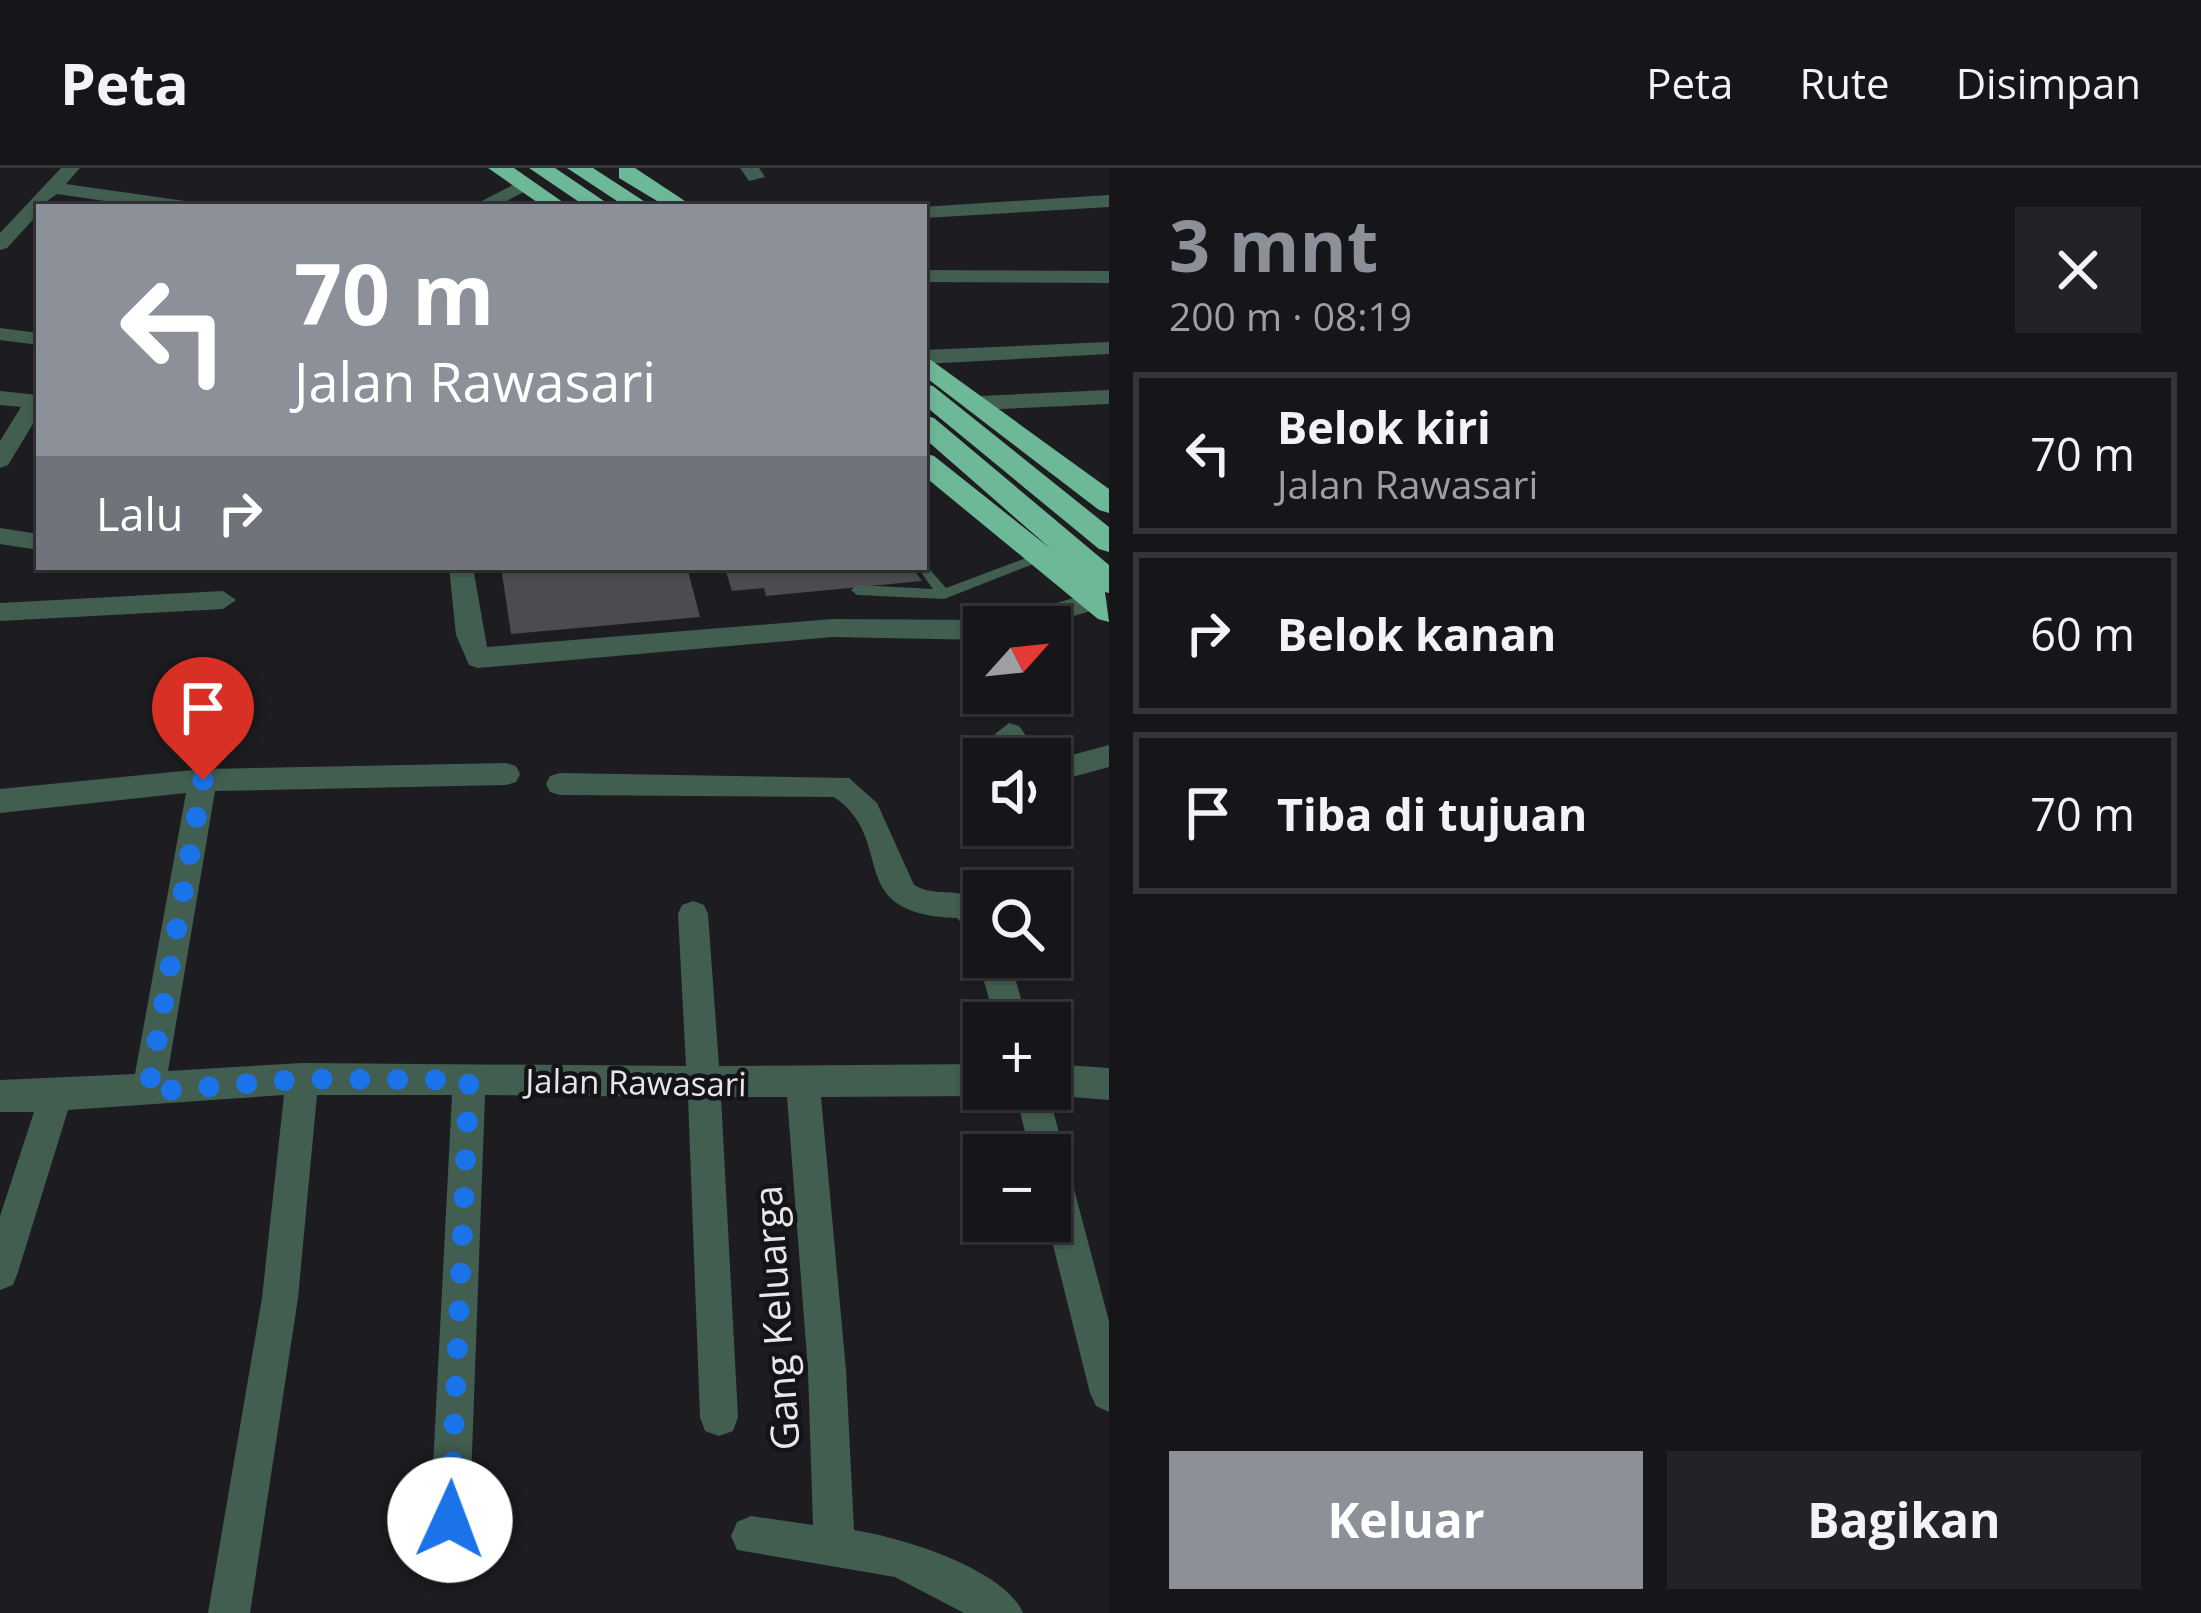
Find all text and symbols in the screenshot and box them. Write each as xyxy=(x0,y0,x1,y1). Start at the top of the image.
text: Peta xyxy=(60,44,189,122)
text: Peta xyxy=(1646,54,1733,111)
text: Rute xyxy=(1799,54,1890,111)
text: Disimpan xyxy=(1956,54,2141,111)
text: 3 mnt xyxy=(1169,195,1378,293)
button: close xyxy=(2015,207,2141,333)
text: 70 m xyxy=(294,235,494,350)
icon: left xyxy=(96,252,252,408)
text: 200 m · 08:19 xyxy=(1169,289,1412,342)
text: Jalan Rawasari xyxy=(294,344,656,418)
text: Belok kiri xyxy=(1277,396,1491,457)
icon: left xyxy=(1175,420,1241,486)
text: 70 m xyxy=(2030,423,2135,484)
text: Jalan Rawasari xyxy=(1277,457,1538,510)
icon: right xyxy=(207,480,273,546)
text: Lalu xyxy=(96,483,183,544)
icon: right xyxy=(1175,600,1241,666)
text: Belok kanan xyxy=(1277,603,1556,664)
text: 60 m xyxy=(2030,603,2135,664)
north arrow xyxy=(963,606,1071,714)
map controls xyxy=(963,606,1071,1242)
pin xyxy=(152,657,254,780)
icon: arrive xyxy=(170,675,236,741)
button: sound xyxy=(963,738,1071,846)
icon: arrive xyxy=(1175,780,1241,846)
text: Tiba di tujuan xyxy=(1277,783,1587,844)
text: 70 m xyxy=(2030,783,2135,844)
button: search xyxy=(963,870,1071,978)
button: + xyxy=(963,1002,1071,1110)
street label: Jalan Rawasari xyxy=(522,1058,747,1106)
button: − xyxy=(963,1134,1071,1242)
street label: Gang Keluarga xyxy=(739,1184,811,1452)
button: Keluar xyxy=(1169,1451,1643,1589)
button: Bagikan xyxy=(1667,1451,2141,1589)
position arrow xyxy=(387,1457,513,1583)

